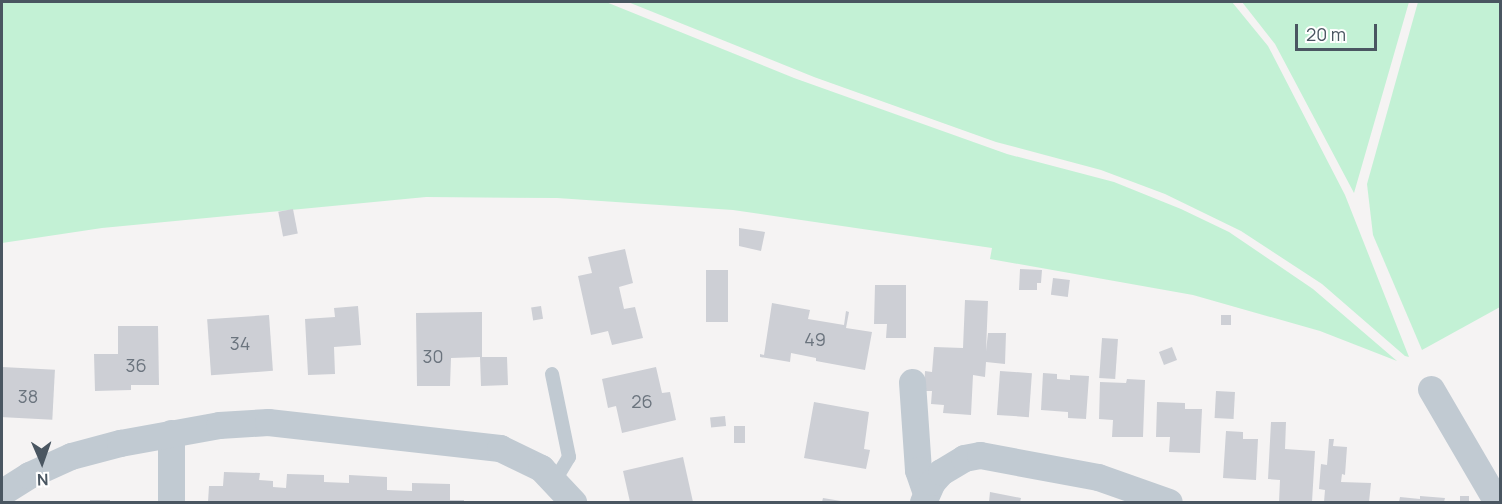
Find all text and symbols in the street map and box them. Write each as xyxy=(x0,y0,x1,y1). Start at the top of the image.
scale bar xyxy=(1298,12,1380,50)
text: 20 m xyxy=(1306,22,1346,46)
house number: 49 xyxy=(804,328,826,350)
house number: 34 xyxy=(230,332,250,354)
house number: 30 xyxy=(423,345,443,367)
house number: 36 xyxy=(125,354,147,376)
house number: 38 xyxy=(18,385,38,407)
house number: 26 xyxy=(631,390,653,412)
north arrow xyxy=(12,432,72,492)
text: N xyxy=(36,469,49,491)

